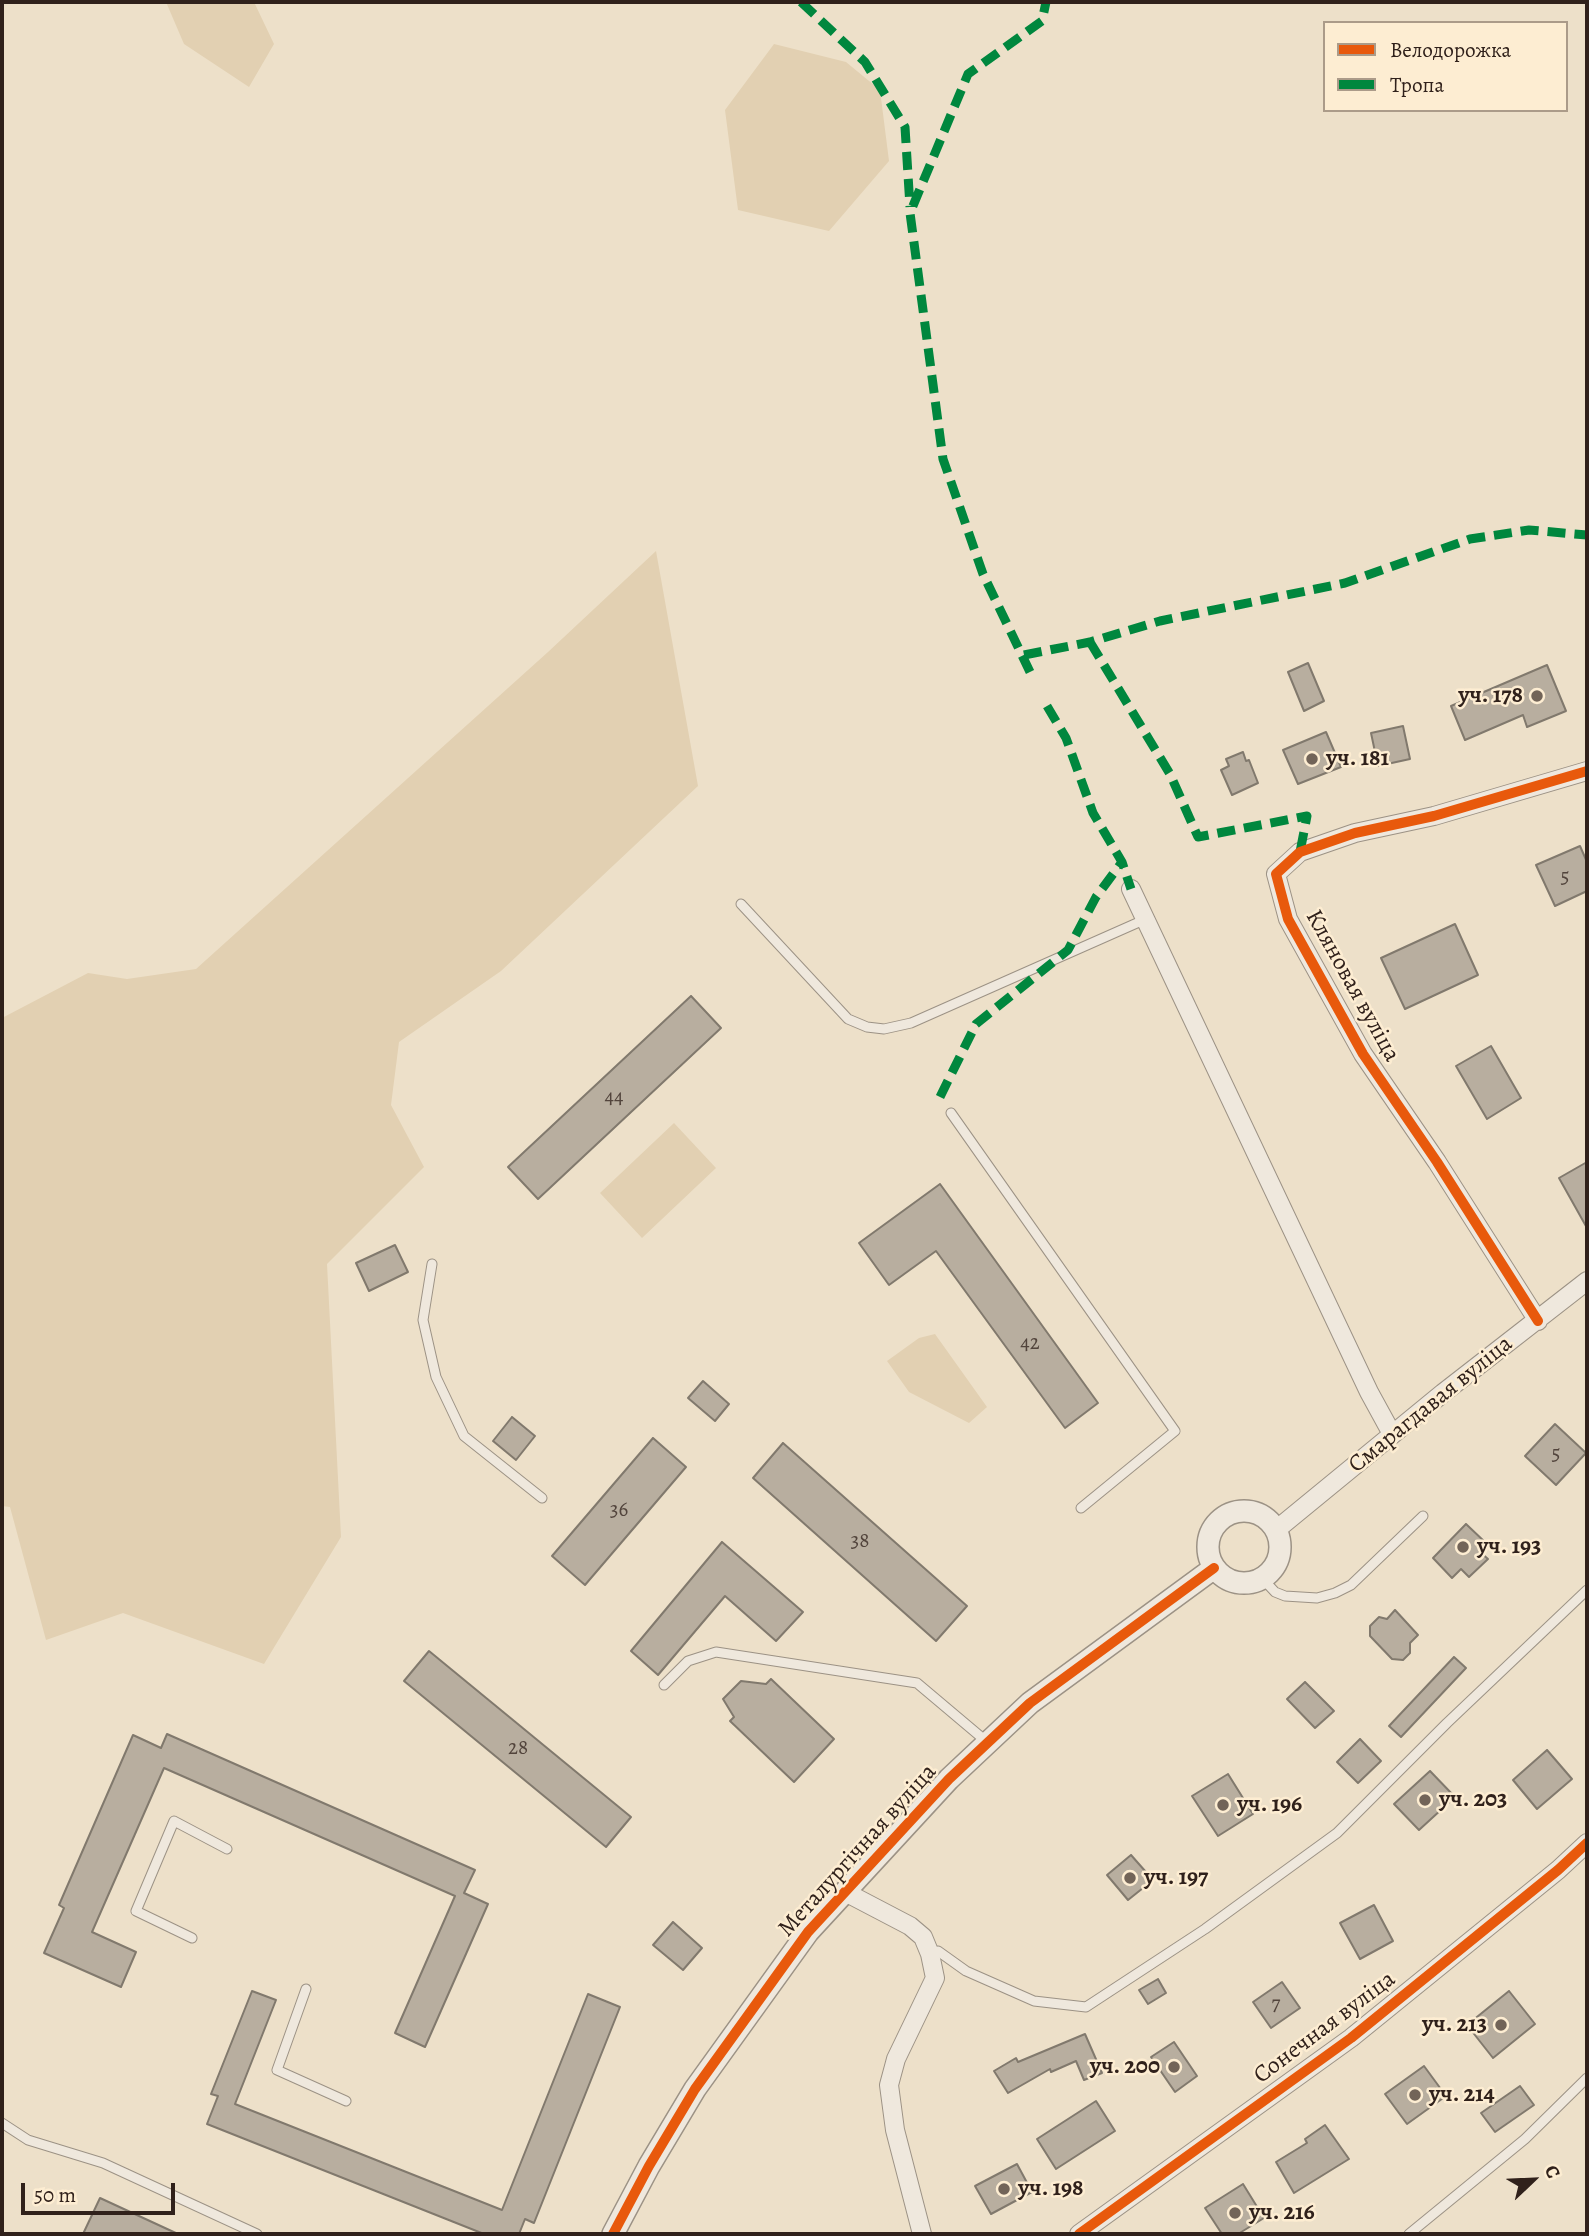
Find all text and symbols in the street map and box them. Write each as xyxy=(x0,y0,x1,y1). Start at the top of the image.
legend xyxy=(1323,21,1568,112)
text: Велодорожка xyxy=(1390,36,1511,64)
text: Тропа xyxy=(1390,71,1444,99)
place label: уч. 178 xyxy=(1458,682,1523,710)
marker: уч. 178 xyxy=(1529,688,1545,704)
place label: уч. 181 xyxy=(1326,745,1389,773)
marker: уч. 181 xyxy=(1304,751,1320,767)
house number: 5 xyxy=(1560,865,1570,891)
street label: Кляновая вуліца xyxy=(1298,905,1406,1067)
house number: 44 xyxy=(604,1085,624,1111)
street label: Смарагдавая вуліца xyxy=(1343,1330,1519,1480)
house number: 42 xyxy=(1020,1331,1040,1357)
house number: 5 xyxy=(1551,1442,1561,1468)
house number: 36 xyxy=(610,1498,628,1524)
house number: 38 xyxy=(851,1529,869,1555)
place label: уч. 193 xyxy=(1477,1533,1541,1561)
marker: уч. 193 xyxy=(1455,1539,1471,1555)
house number: 28 xyxy=(508,1736,528,1762)
street label: Металургічная вуліца xyxy=(773,1759,943,1943)
place label: уч. 203 xyxy=(1439,1786,1507,1814)
place label: уч. 196 xyxy=(1237,1791,1302,1819)
marker: уч. 203 xyxy=(1417,1792,1433,1808)
marker: уч. 196 xyxy=(1215,1797,1231,1813)
place label: уч. 197 xyxy=(1144,1864,1208,1892)
marker: уч. 197 xyxy=(1122,1870,1138,1886)
street label: Сонечная вуліца xyxy=(1249,1965,1401,2091)
house number: 7 xyxy=(1272,1992,1280,2018)
place label: уч. 213 xyxy=(1422,2011,1487,2039)
marker: уч. 213 xyxy=(1493,2017,1509,2033)
place label: уч. 200 xyxy=(1090,2053,1160,2081)
marker: уч. 200 xyxy=(1166,2059,1182,2075)
place label: уч. 214 xyxy=(1429,2081,1495,2109)
marker: уч. 214 xyxy=(1407,2087,1423,2103)
north arrow xyxy=(1498,2145,1568,2215)
text: С xyxy=(1538,2161,1567,2182)
scale bar xyxy=(24,2170,178,2214)
place label: уч. 198 xyxy=(1018,2175,1084,2203)
text: 50 m xyxy=(34,2181,76,2209)
marker: уч. 198 xyxy=(996,2181,1012,2197)
place label: уч. 216 xyxy=(1249,2199,1315,2227)
marker: уч. 216 xyxy=(1227,2205,1243,2221)

